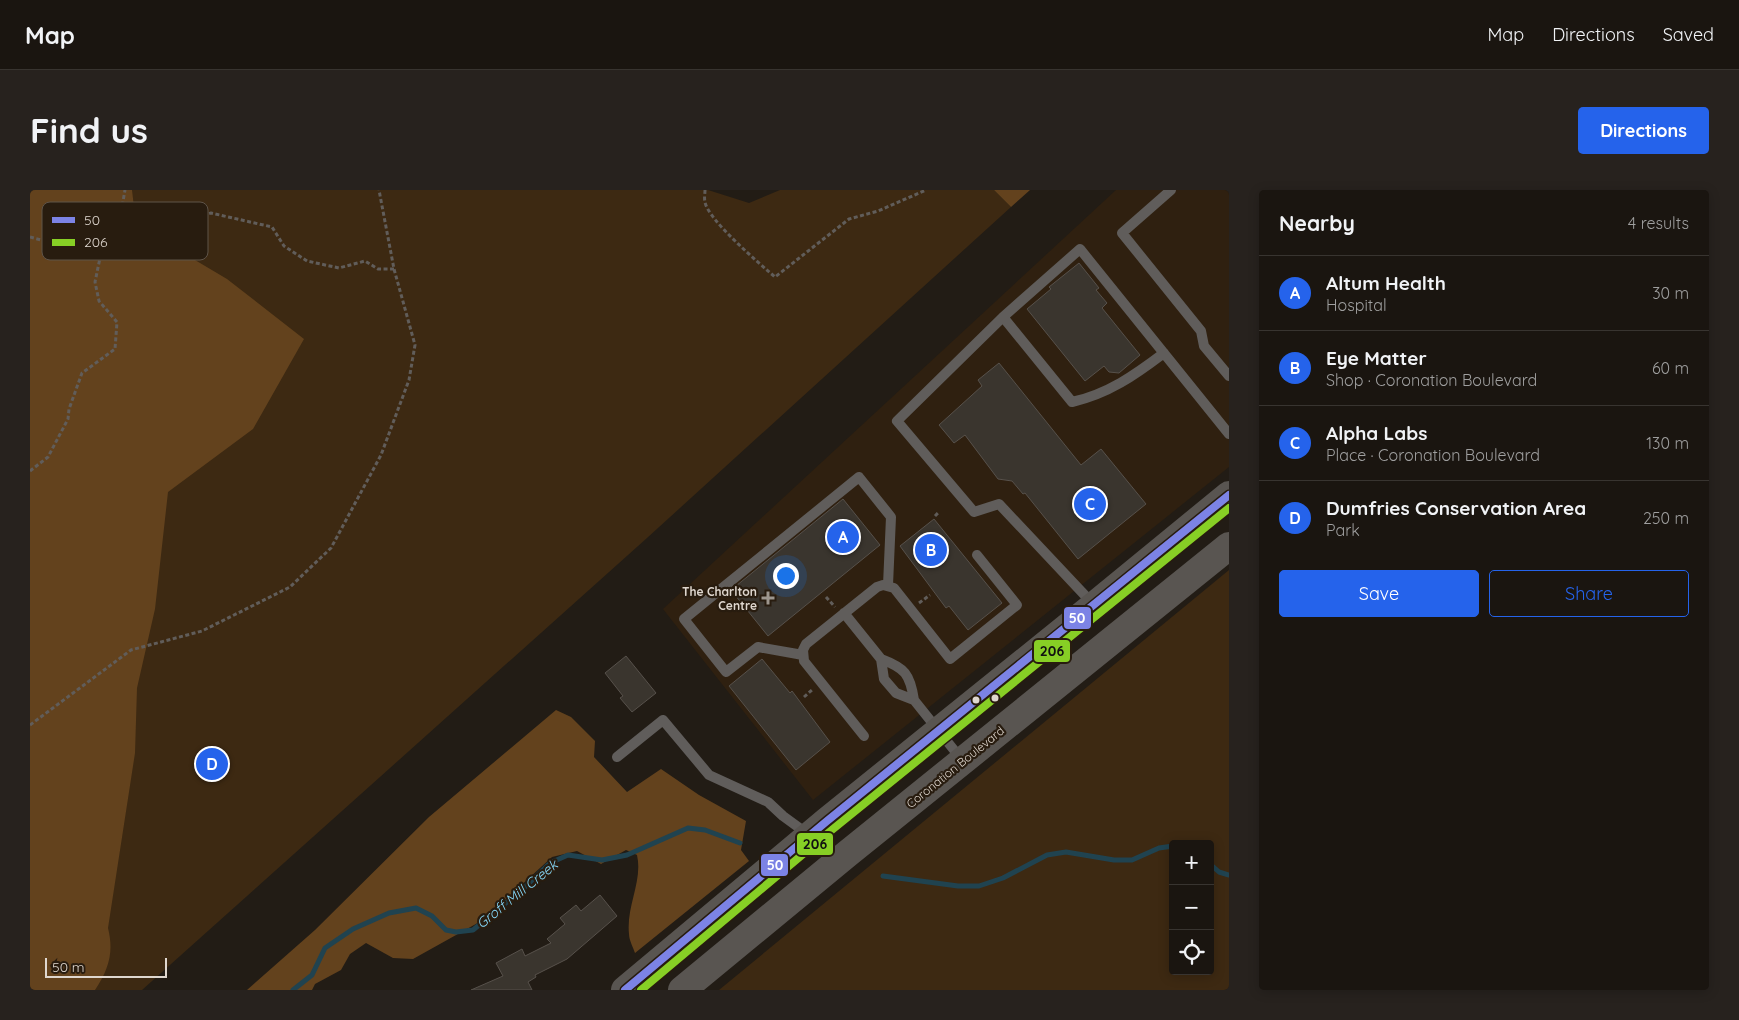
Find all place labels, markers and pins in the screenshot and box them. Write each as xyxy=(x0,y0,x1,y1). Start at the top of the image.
pin: C xyxy=(1074,485,1106,523)
pin: A xyxy=(827,518,859,556)
pin: B xyxy=(915,531,947,569)
place label: The Charlton Centre xyxy=(682,584,757,613)
marker: The Charlton Centre xyxy=(761,591,775,605)
unlabelled marker xyxy=(990,693,1000,703)
unlabelled marker xyxy=(971,695,981,705)
pin: D xyxy=(196,745,228,783)

